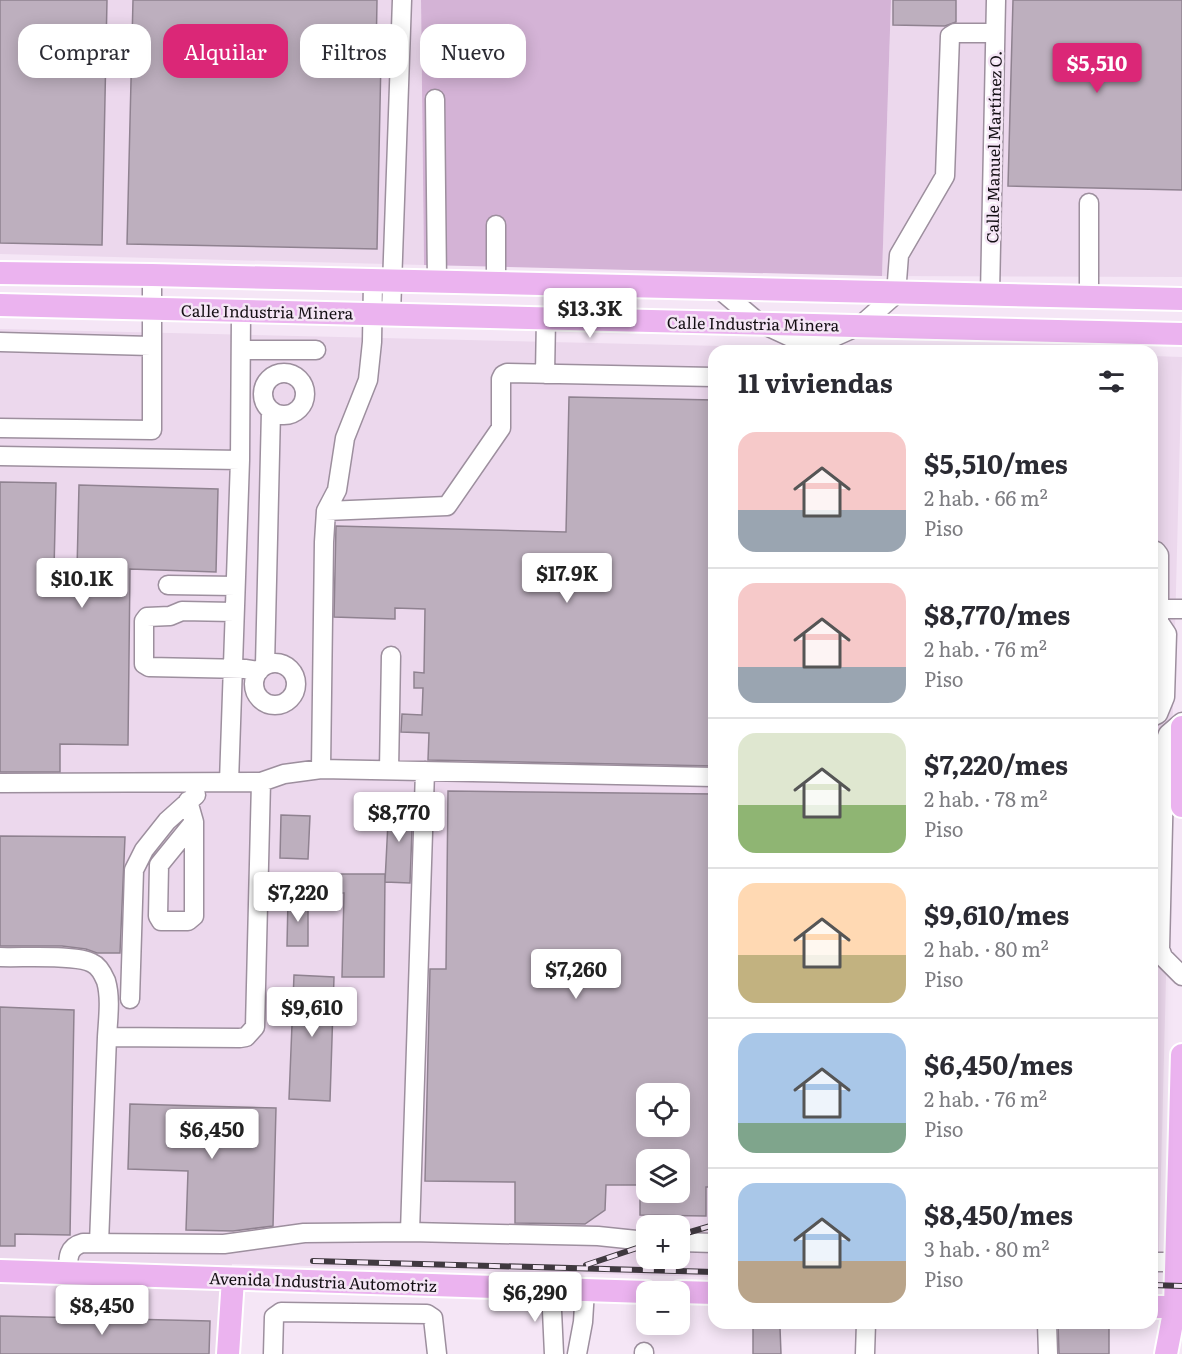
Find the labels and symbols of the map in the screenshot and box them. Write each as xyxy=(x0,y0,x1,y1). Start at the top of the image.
pin: $5,510 xyxy=(1048,43,1146,94)
street label: Calle Manuel Martínez O. xyxy=(979,50,1007,244)
pin: $13.3K xyxy=(541,288,639,339)
street label: Calle Industria Minera xyxy=(181,297,354,325)
street label: Calle Industria Minera xyxy=(667,309,840,337)
pin: $17.9K xyxy=(518,553,616,604)
pin: $10.1K xyxy=(33,558,131,609)
pin: $8,770 xyxy=(350,792,448,843)
pin: $7,220 xyxy=(249,872,347,923)
pin: $7,260 xyxy=(527,949,625,1000)
pin: $9,610 xyxy=(263,987,361,1038)
pin: $6,450 xyxy=(163,1109,261,1160)
street label: Avenida Industria Automotriz xyxy=(209,1265,437,1297)
pin: $6,290 xyxy=(486,1272,584,1323)
pin: $8,450 xyxy=(53,1285,151,1336)

